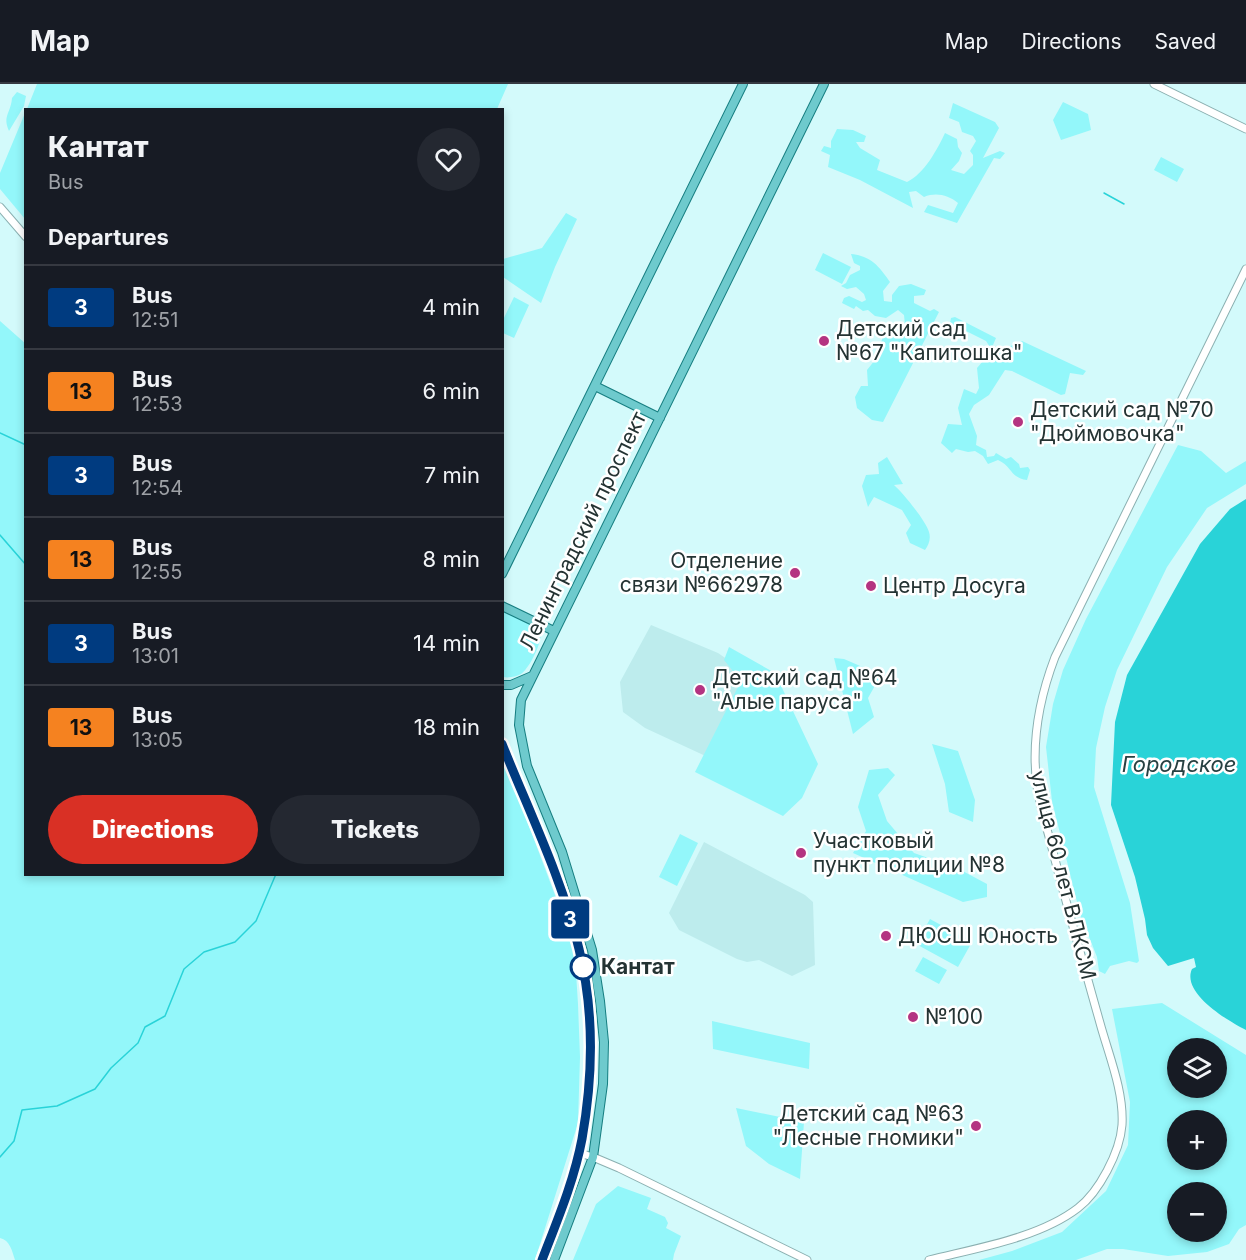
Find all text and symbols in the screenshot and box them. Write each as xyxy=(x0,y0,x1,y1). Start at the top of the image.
text: Map xyxy=(30,24,90,58)
text: Map xyxy=(945,29,988,54)
text: Directions xyxy=(1021,29,1122,54)
text: Saved xyxy=(1155,29,1216,54)
button: heart xyxy=(417,128,480,191)
text: Кантат xyxy=(48,130,148,164)
text: Bus xyxy=(48,170,83,194)
text: Departures xyxy=(48,224,169,250)
text: Bus xyxy=(132,282,173,308)
text: 4 min xyxy=(422,294,480,320)
text: 3 xyxy=(74,295,88,320)
text: 12:51 xyxy=(132,308,178,332)
place label: Детский сад №67 "Капитошка" xyxy=(836,316,1022,365)
marker: Детский сад №67 "Капитошка" xyxy=(817,334,831,348)
text: Bus xyxy=(132,366,173,392)
text: 6 min xyxy=(423,378,480,404)
text: 13 xyxy=(70,379,92,404)
text: 12:53 xyxy=(132,392,183,416)
place label: Детский сад №70 "Дюймовочка" xyxy=(1030,397,1214,446)
street label: Ленинградский проспект xyxy=(514,407,651,654)
marker: Детский сад №70 "Дюймовочка" xyxy=(1011,415,1025,429)
text: Bus xyxy=(132,450,173,476)
text: 7 min xyxy=(424,462,480,488)
text: 3 xyxy=(74,463,88,488)
text: 12:54 xyxy=(132,476,183,500)
text: Bus xyxy=(132,534,173,560)
text: 8 min xyxy=(423,546,480,572)
text: 13 xyxy=(70,547,92,572)
place label: Отделение связи №662978 xyxy=(620,548,783,597)
text: 12:55 xyxy=(132,560,182,584)
marker: Отделение связи №662978 xyxy=(788,566,802,580)
place label: Центр Досуга xyxy=(883,573,1026,598)
marker: Центр Досуга xyxy=(864,579,878,593)
text: Bus xyxy=(132,618,173,644)
text: 14 min xyxy=(413,630,480,656)
text: 3 xyxy=(74,631,88,656)
text: 13:01 xyxy=(132,644,179,668)
place label: Детский сад №64 "Алые паруса" xyxy=(712,665,898,714)
marker: Детский сад №64 "Алые паруса" xyxy=(693,683,707,697)
text: Bus xyxy=(132,702,173,728)
text: 18 min xyxy=(414,714,480,740)
text: 13 xyxy=(70,715,92,740)
text: 13:05 xyxy=(132,728,183,752)
water label: Городское xyxy=(1122,751,1236,777)
street label: улица 60 лет ВЛКСМ xyxy=(1025,768,1102,982)
button: Directions xyxy=(48,795,258,864)
button: Tickets xyxy=(270,795,480,864)
place label: Участковый пункт полиции №8 xyxy=(813,828,1005,877)
marker: Участковый пункт полиции №8 xyxy=(794,846,808,860)
line badge: 3 xyxy=(550,900,590,938)
text: 3 xyxy=(563,907,577,932)
place label: ДЮСШ Юность xyxy=(898,923,1058,948)
marker: ДЮСШ Юность xyxy=(879,929,893,943)
marker: Кантат xyxy=(570,954,596,980)
place label: Кантат xyxy=(601,954,675,979)
place label: №100 xyxy=(925,1004,983,1029)
marker: №100 xyxy=(906,1010,920,1024)
map controls xyxy=(1167,1038,1227,1242)
button: layers xyxy=(1167,1038,1227,1098)
place label: Детский сад №63 "Лесные гномики" xyxy=(773,1101,964,1150)
button: + xyxy=(1167,1110,1227,1170)
marker: Детский сад №63 "Лесные гномики" xyxy=(969,1119,983,1133)
button: − xyxy=(1167,1182,1227,1242)

